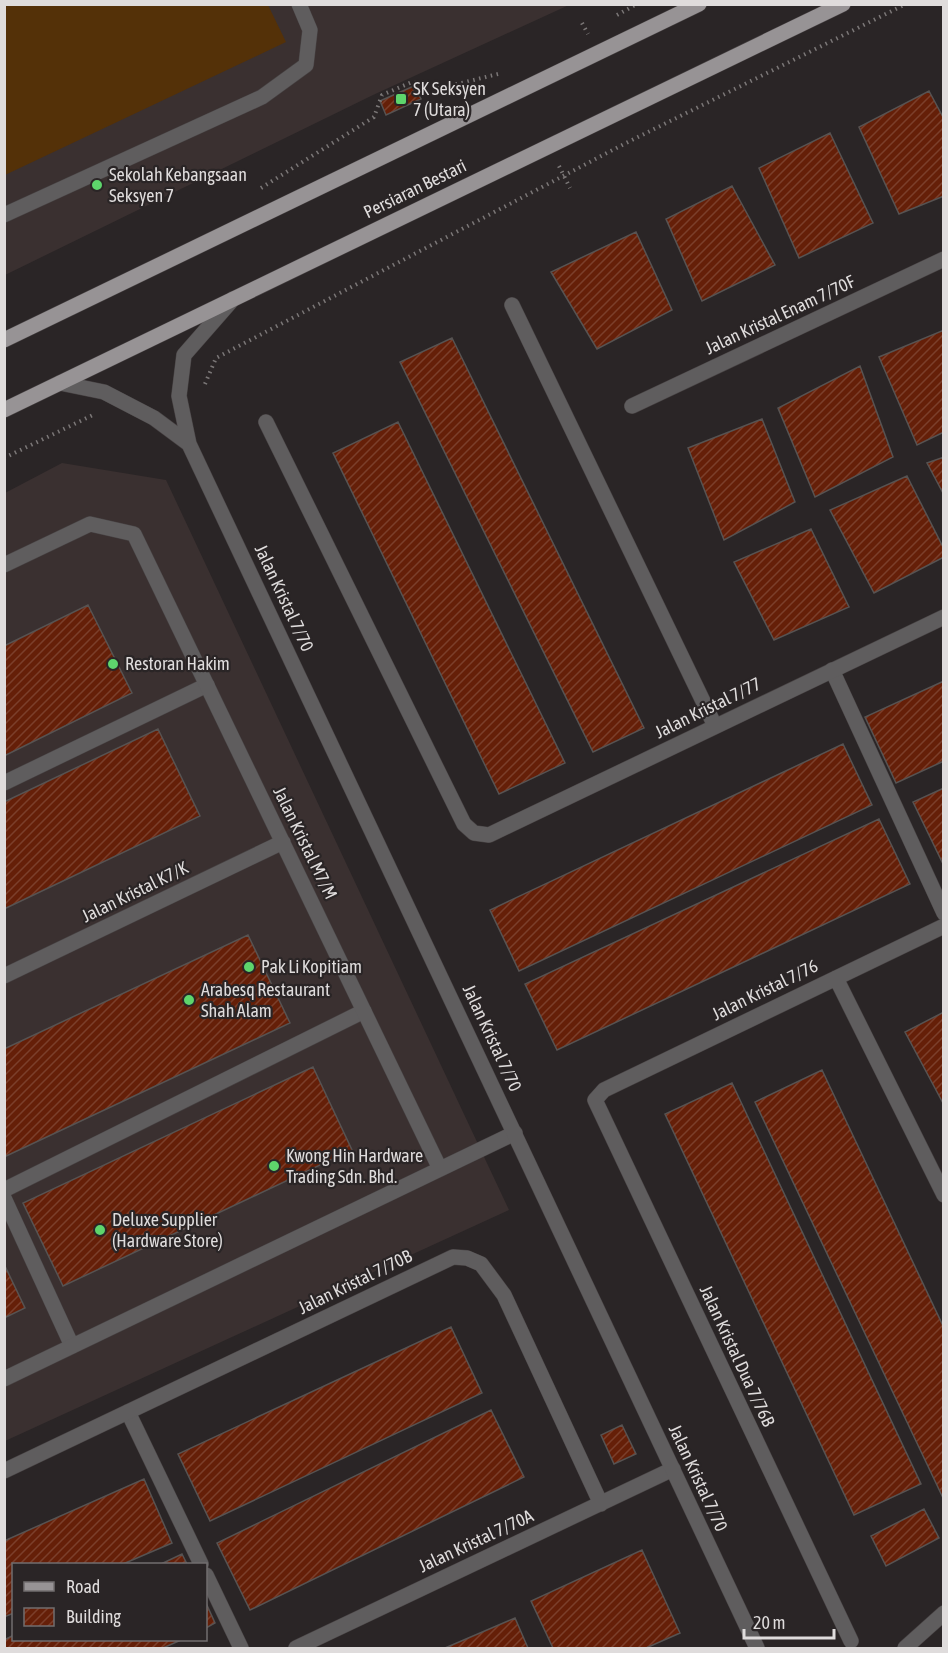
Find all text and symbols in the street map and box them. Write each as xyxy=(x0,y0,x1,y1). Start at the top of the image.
place label: SK Seksyen 7 (Utara) xyxy=(413,78,486,120)
marker: SK Seksyen 7 (Utara) xyxy=(394,92,408,106)
street label: Persiaran Bestari xyxy=(360,155,470,222)
place label: Sekolah Kebangsaan Seksyen 7 xyxy=(109,164,247,206)
marker: Sekolah Kebangsaan Seksyen 7 xyxy=(90,178,104,192)
street label: Jalan Kristal Enam 7/70F xyxy=(702,270,859,358)
street label: Jalan Kristal 7/70 xyxy=(251,541,318,654)
place label: Restoran Hakim xyxy=(125,653,230,674)
marker: Restoran Hakim xyxy=(106,657,120,671)
street label: Jalan Kristal 7/77 xyxy=(651,673,764,742)
street label: Jalan Kristal M7/M xyxy=(269,783,342,902)
street label: Jalan Kristal K7/K xyxy=(78,857,192,926)
street label: Jalan Kristal 7/76 xyxy=(708,955,821,1024)
place label: Pak Li Kopitiam xyxy=(261,956,362,977)
marker: Pak Li Kopitiam xyxy=(242,960,256,974)
place label: Arabesq Restaurant Shah Alam xyxy=(201,979,330,1021)
street label: Jalan Kristal 7/70 xyxy=(459,981,526,1094)
marker: Arabesq Restaurant Shah Alam xyxy=(182,993,196,1007)
place label: Kwong Hin Hardware Trading Sdn. Bhd. xyxy=(286,1145,423,1187)
marker: Kwong Hin Hardware Trading Sdn. Bhd. xyxy=(267,1159,281,1173)
place label: Deluxe Supplier (Hardware Store) xyxy=(112,1209,223,1251)
marker: Deluxe Supplier (Hardware Store) xyxy=(93,1223,107,1237)
street label: Jalan Kristal 7/70B xyxy=(295,1245,415,1318)
street label: Jalan Kristal Dua 7/76B xyxy=(696,1282,780,1430)
street label: Jalan Kristal 7/70 xyxy=(665,1421,732,1534)
street label: Jalan Kristal 7/70A xyxy=(415,1505,537,1576)
legend xyxy=(12,1563,207,1641)
text: Road xyxy=(66,1576,100,1597)
scale bar xyxy=(744,1602,834,1640)
text: Building xyxy=(66,1606,121,1627)
text: 20 m xyxy=(753,1612,785,1633)

